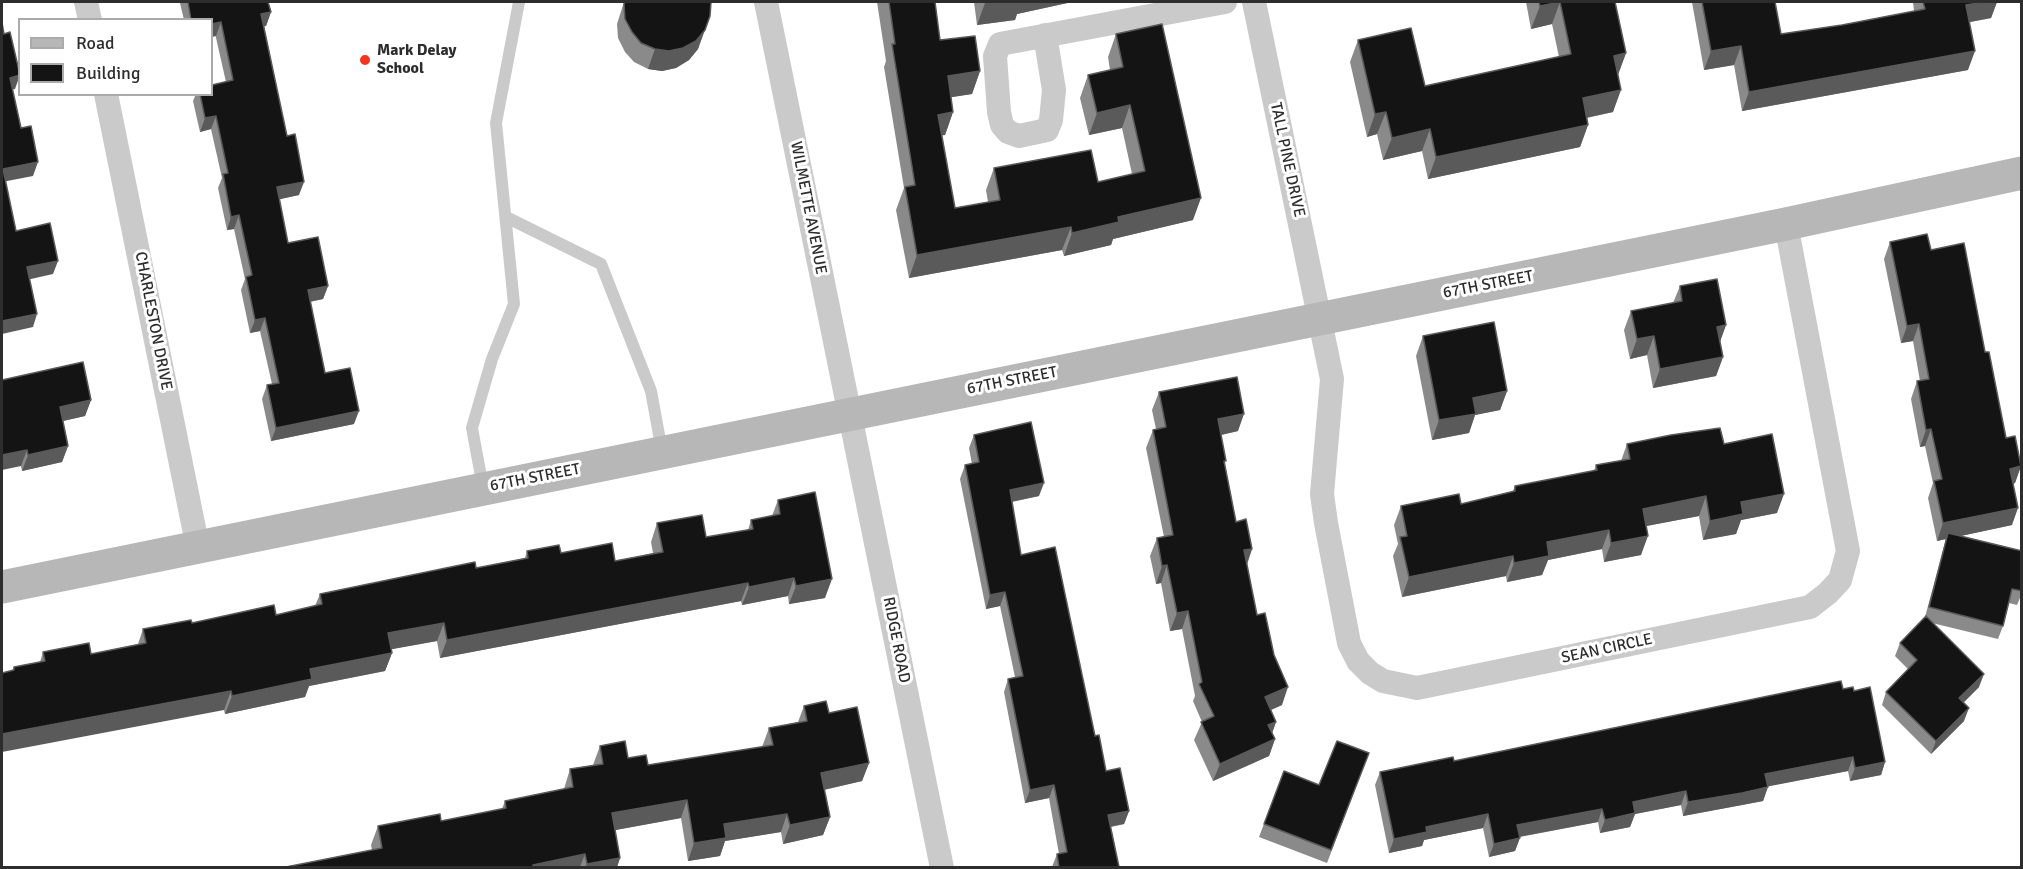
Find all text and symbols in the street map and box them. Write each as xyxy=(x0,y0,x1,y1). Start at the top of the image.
legend xyxy=(18,18,213,96)
text: Road xyxy=(76,32,115,54)
place label: Mark Delay School xyxy=(377,41,456,79)
marker: Mark Delay School xyxy=(358,53,372,67)
text: Building xyxy=(76,62,140,84)
street label: TALL PINE DRIVE xyxy=(1265,101,1309,219)
street label: WILMETTE AVENUE xyxy=(786,140,830,276)
street label: CHARLESTON DRIVE xyxy=(130,250,176,392)
street label: 67TH STREET xyxy=(1441,267,1535,303)
street label: 67TH STREET xyxy=(965,363,1059,399)
street label: 67TH STREET xyxy=(488,460,582,496)
street label: RIDGE ROAD xyxy=(878,595,914,685)
street label: SEAN CIRCLE xyxy=(1560,630,1654,668)

